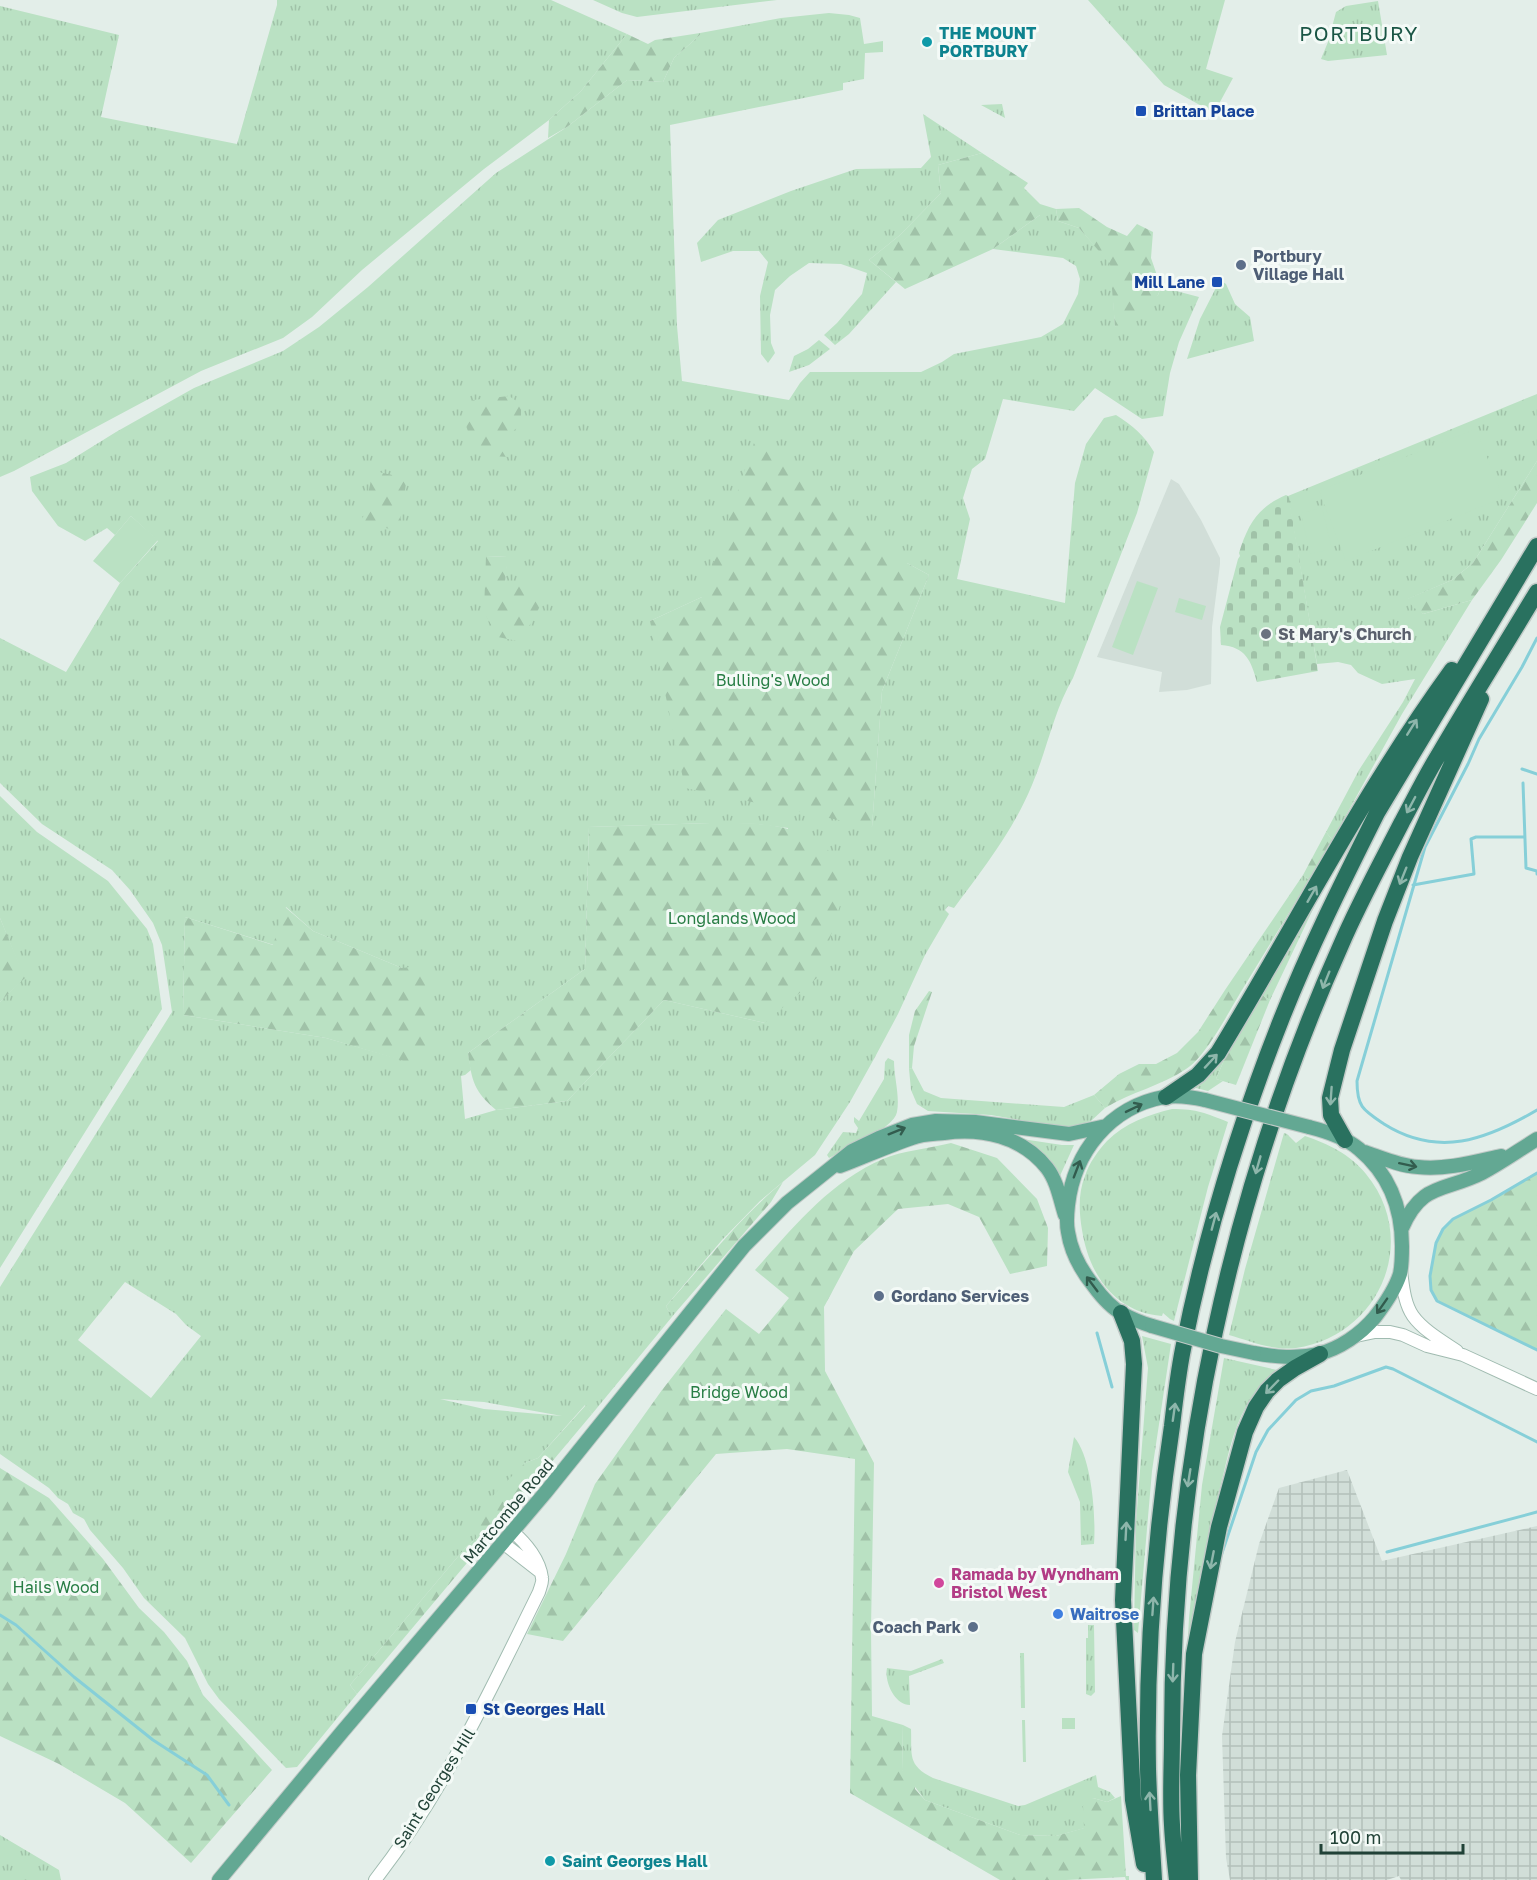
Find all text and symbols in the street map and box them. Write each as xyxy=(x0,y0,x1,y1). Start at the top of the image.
district label: PORTBURY xyxy=(1299,21,1419,45)
place label: THE MOUNT PORTBURY xyxy=(939,23,1037,61)
marker: THE MOUNT PORTBURY xyxy=(920,35,934,49)
place label: Brittan Place xyxy=(1153,101,1255,121)
marker: Brittan Place xyxy=(1134,104,1148,118)
place label: Portbury Village Hall xyxy=(1253,246,1345,284)
marker: Portbury Village Hall xyxy=(1234,258,1248,272)
place label: Mill Lane xyxy=(1134,272,1205,292)
marker: Mill Lane xyxy=(1210,275,1224,289)
place label: St Mary's Church xyxy=(1278,624,1412,644)
marker: St Mary's Church xyxy=(1259,627,1273,641)
park label: Bulling's Wood xyxy=(716,670,830,690)
one-way arrow xyxy=(1406,719,1418,736)
one-way arrow xyxy=(1405,796,1417,814)
one-way arrow xyxy=(1397,866,1408,884)
one-way arrow xyxy=(1306,886,1318,903)
park label: Longlands Wood xyxy=(668,908,796,928)
one-way arrow xyxy=(1320,971,1331,989)
one-way arrow xyxy=(1204,1053,1218,1068)
one-way arrow xyxy=(1325,1086,1336,1106)
one-way arrow xyxy=(1125,1101,1143,1113)
one-way arrow xyxy=(887,1125,906,1136)
one-way arrow xyxy=(1252,1155,1263,1174)
one-way arrow xyxy=(1072,1160,1083,1179)
one-way arrow xyxy=(1397,1160,1417,1171)
one-way arrow xyxy=(1209,1212,1220,1231)
one-way arrow xyxy=(1086,1276,1099,1292)
place label: Gordano Services xyxy=(891,1286,1029,1306)
marker: Gordano Services xyxy=(872,1289,886,1303)
one-way arrow xyxy=(1376,1298,1388,1314)
one-way arrow xyxy=(1265,1379,1280,1394)
park label: Bridge Wood xyxy=(690,1382,788,1402)
one-way arrow xyxy=(1168,1403,1179,1422)
street label: Martcombe Road xyxy=(458,1455,558,1567)
one-way arrow xyxy=(1183,1468,1194,1488)
one-way arrow xyxy=(1121,1522,1132,1542)
one-way arrow xyxy=(1206,1549,1217,1569)
place label: Ramada by Wyndham Bristol West xyxy=(951,1564,1119,1602)
marker: Ramada by Wyndham Bristol West xyxy=(932,1576,946,1590)
park label: Hails Wood xyxy=(13,1577,99,1597)
one-way arrow xyxy=(1148,1596,1159,1616)
place label: Waitrose xyxy=(1070,1604,1139,1624)
marker: Waitrose xyxy=(1051,1607,1065,1621)
place label: Coach Park xyxy=(873,1617,962,1637)
marker: Coach Park xyxy=(966,1620,980,1634)
one-way arrow xyxy=(1167,1662,1178,1682)
place label: St Georges Hall xyxy=(483,1699,606,1719)
marker: St Georges Hall xyxy=(464,1702,478,1716)
street label: Saint Georges Hill xyxy=(389,1724,479,1852)
one-way arrow xyxy=(1144,1791,1155,1811)
scale bar xyxy=(1321,1817,1464,1855)
text: 100 m xyxy=(1330,1826,1381,1848)
place label: Saint Georges Hall xyxy=(562,1851,708,1871)
marker: Saint Georges Hall xyxy=(543,1854,557,1868)

